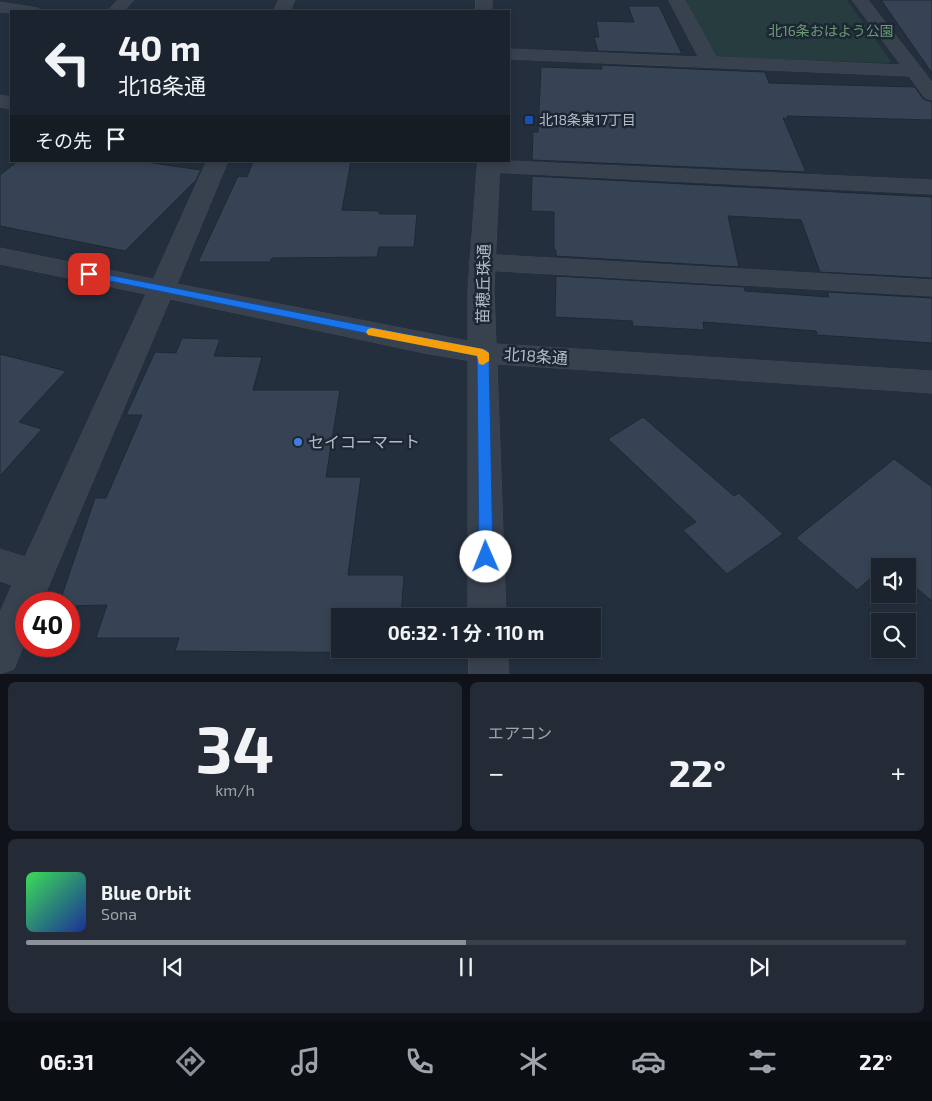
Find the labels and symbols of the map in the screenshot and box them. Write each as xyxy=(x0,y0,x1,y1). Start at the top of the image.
park label: 北16条おはよう公園 xyxy=(768,22,894,39)
place label: 北18条東17丁目 xyxy=(539,111,636,128)
marker: 北18条東17丁目 xyxy=(523,114,535,126)
street label: 苗穂丘珠通 xyxy=(472,244,493,324)
pin xyxy=(68,253,110,295)
street label: 北18条通 xyxy=(503,344,569,367)
place label: セイコーマート xyxy=(308,432,420,451)
marker: セイコーマート xyxy=(292,436,304,448)
position arrow xyxy=(459,530,511,582)
speed limit sign: 40 xyxy=(15,592,80,657)

